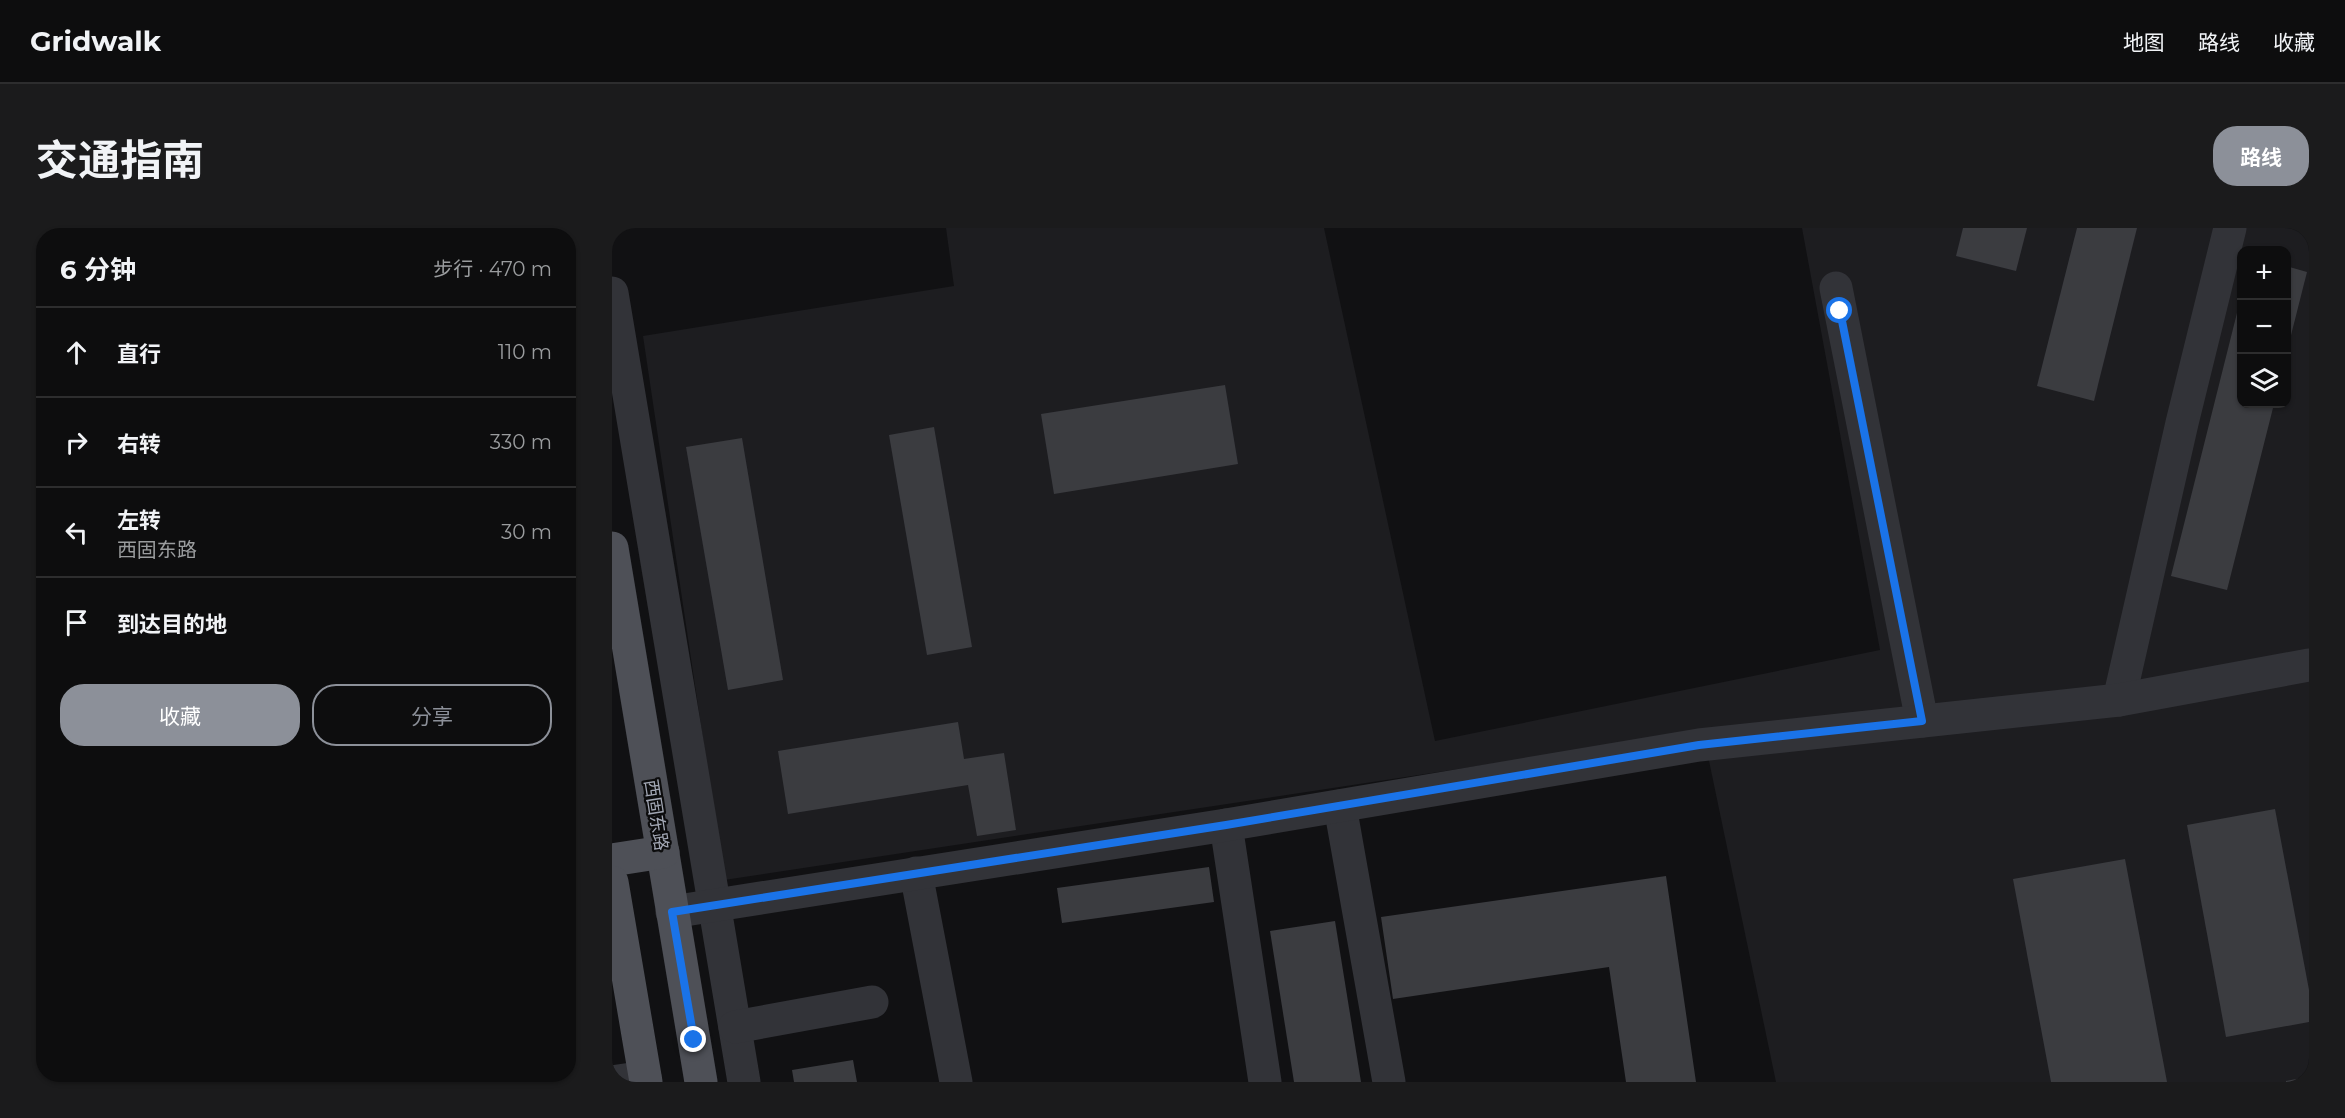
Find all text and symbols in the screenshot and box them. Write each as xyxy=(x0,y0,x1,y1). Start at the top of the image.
text: Gridwalk xyxy=(30,24,161,58)
text: 地图 xyxy=(2123,30,2165,55)
text: 路线 xyxy=(2198,30,2240,55)
text: 收藏 xyxy=(2273,30,2315,55)
button: 路线 xyxy=(2213,126,2309,186)
text: 交通指南 xyxy=(36,134,204,186)
map controls xyxy=(2237,246,2291,408)
button: + xyxy=(2237,246,2291,300)
text: 6 分钟 xyxy=(60,254,136,286)
text: 步行 · 470 m xyxy=(433,257,552,281)
route start xyxy=(1826,297,1852,323)
button: − xyxy=(2237,300,2291,354)
icon: ahead xyxy=(60,336,93,369)
text: 110 m xyxy=(498,340,552,364)
text: 直行 xyxy=(117,341,161,368)
button: layers xyxy=(2237,354,2291,408)
icon: right xyxy=(60,426,93,459)
text: 330 m xyxy=(490,430,552,454)
text: 右转 xyxy=(117,431,161,458)
text: 左转 xyxy=(117,507,161,534)
icon: left xyxy=(60,516,93,549)
text: 30 m xyxy=(501,520,552,544)
text: 西固东路 xyxy=(117,538,197,562)
icon: arrive xyxy=(60,606,93,639)
text: 到达目的地 xyxy=(117,611,227,638)
button: 收藏 xyxy=(60,684,300,746)
button: 分享 xyxy=(312,684,552,746)
street label: 西固东路 xyxy=(640,778,672,852)
route end xyxy=(680,1026,706,1052)

